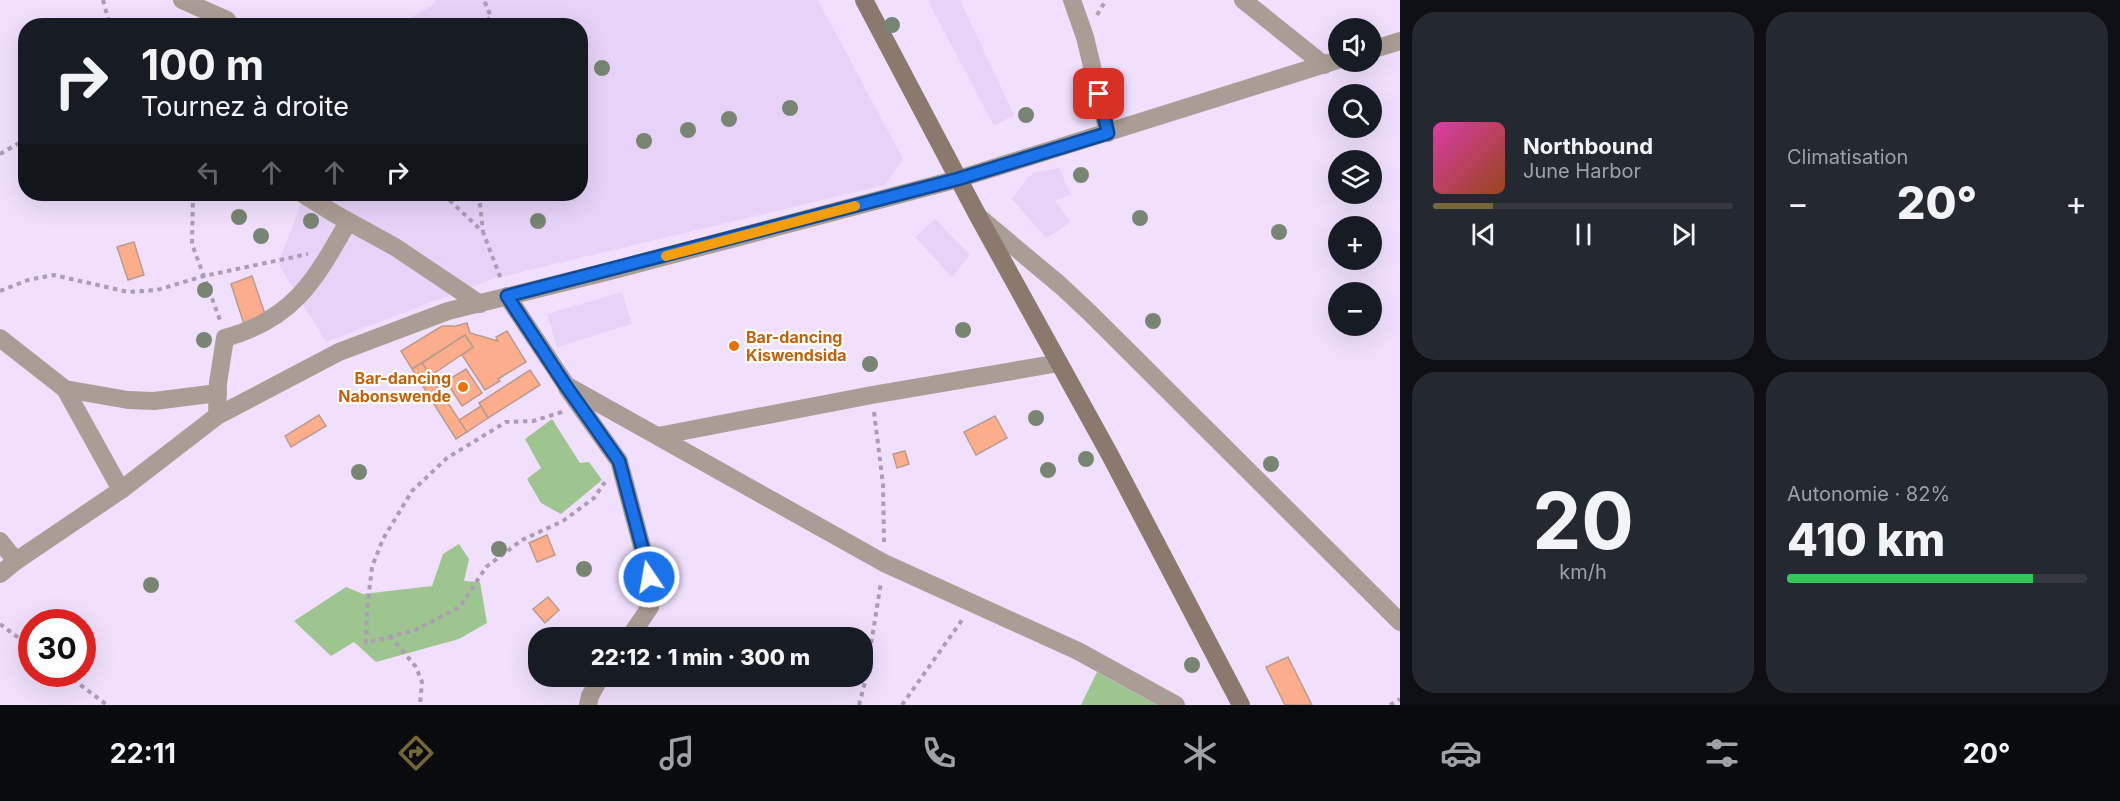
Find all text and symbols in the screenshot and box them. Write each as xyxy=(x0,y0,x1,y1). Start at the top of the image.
map controls xyxy=(1328,18,1382,336)
button: sound xyxy=(1328,18,1382,72)
text: 100 m xyxy=(141,39,264,90)
icon: right xyxy=(42,42,120,120)
pin xyxy=(1073,68,1124,119)
icon: arrive xyxy=(1082,77,1115,110)
button: search xyxy=(1328,84,1382,138)
text: Tournez à droite xyxy=(141,90,349,123)
text: Northbound xyxy=(1523,133,1653,159)
text: Climatisation xyxy=(1787,145,1908,169)
button: layers xyxy=(1328,150,1382,204)
icon: left xyxy=(192,156,225,189)
icon: ahead xyxy=(255,156,288,189)
icon: ahead xyxy=(318,156,351,189)
icon: right xyxy=(381,156,414,189)
text: June Harbor xyxy=(1523,159,1641,183)
text: 20° xyxy=(1897,175,1977,230)
text: − xyxy=(1787,183,1809,223)
text: + xyxy=(2065,183,2087,223)
button: + xyxy=(1328,216,1382,270)
icon: previous xyxy=(1467,218,1500,251)
icon: pause xyxy=(1567,218,1600,251)
icon: next xyxy=(1667,218,1700,251)
button: − xyxy=(1328,282,1382,336)
place label: Bar-dancing Kiswendsida xyxy=(746,327,847,365)
marker: Bar-dancing Kiswendsida xyxy=(727,339,741,353)
place label: Bar-dancing Nabonswende xyxy=(338,368,451,406)
marker: Bar-dancing Nabonswende xyxy=(456,380,470,394)
text: 20 xyxy=(1532,473,1634,568)
text: Autonomie · 82% xyxy=(1787,482,1950,506)
text: 410 km xyxy=(1787,512,1945,567)
position arrow xyxy=(617,545,681,609)
text: km/h xyxy=(1559,560,1607,584)
speed limit sign: 30 xyxy=(18,609,96,687)
text: 22:12 · 1 min · 300 m xyxy=(591,644,810,670)
icon: directions xyxy=(395,732,437,774)
icon: music xyxy=(656,732,698,774)
icon: phone xyxy=(918,732,960,774)
icon: climate xyxy=(1179,732,1221,774)
icon: car xyxy=(1440,732,1482,774)
icon: filters xyxy=(1701,732,1743,774)
text: 22:11 xyxy=(110,737,176,770)
text: 20° xyxy=(1963,737,2010,770)

